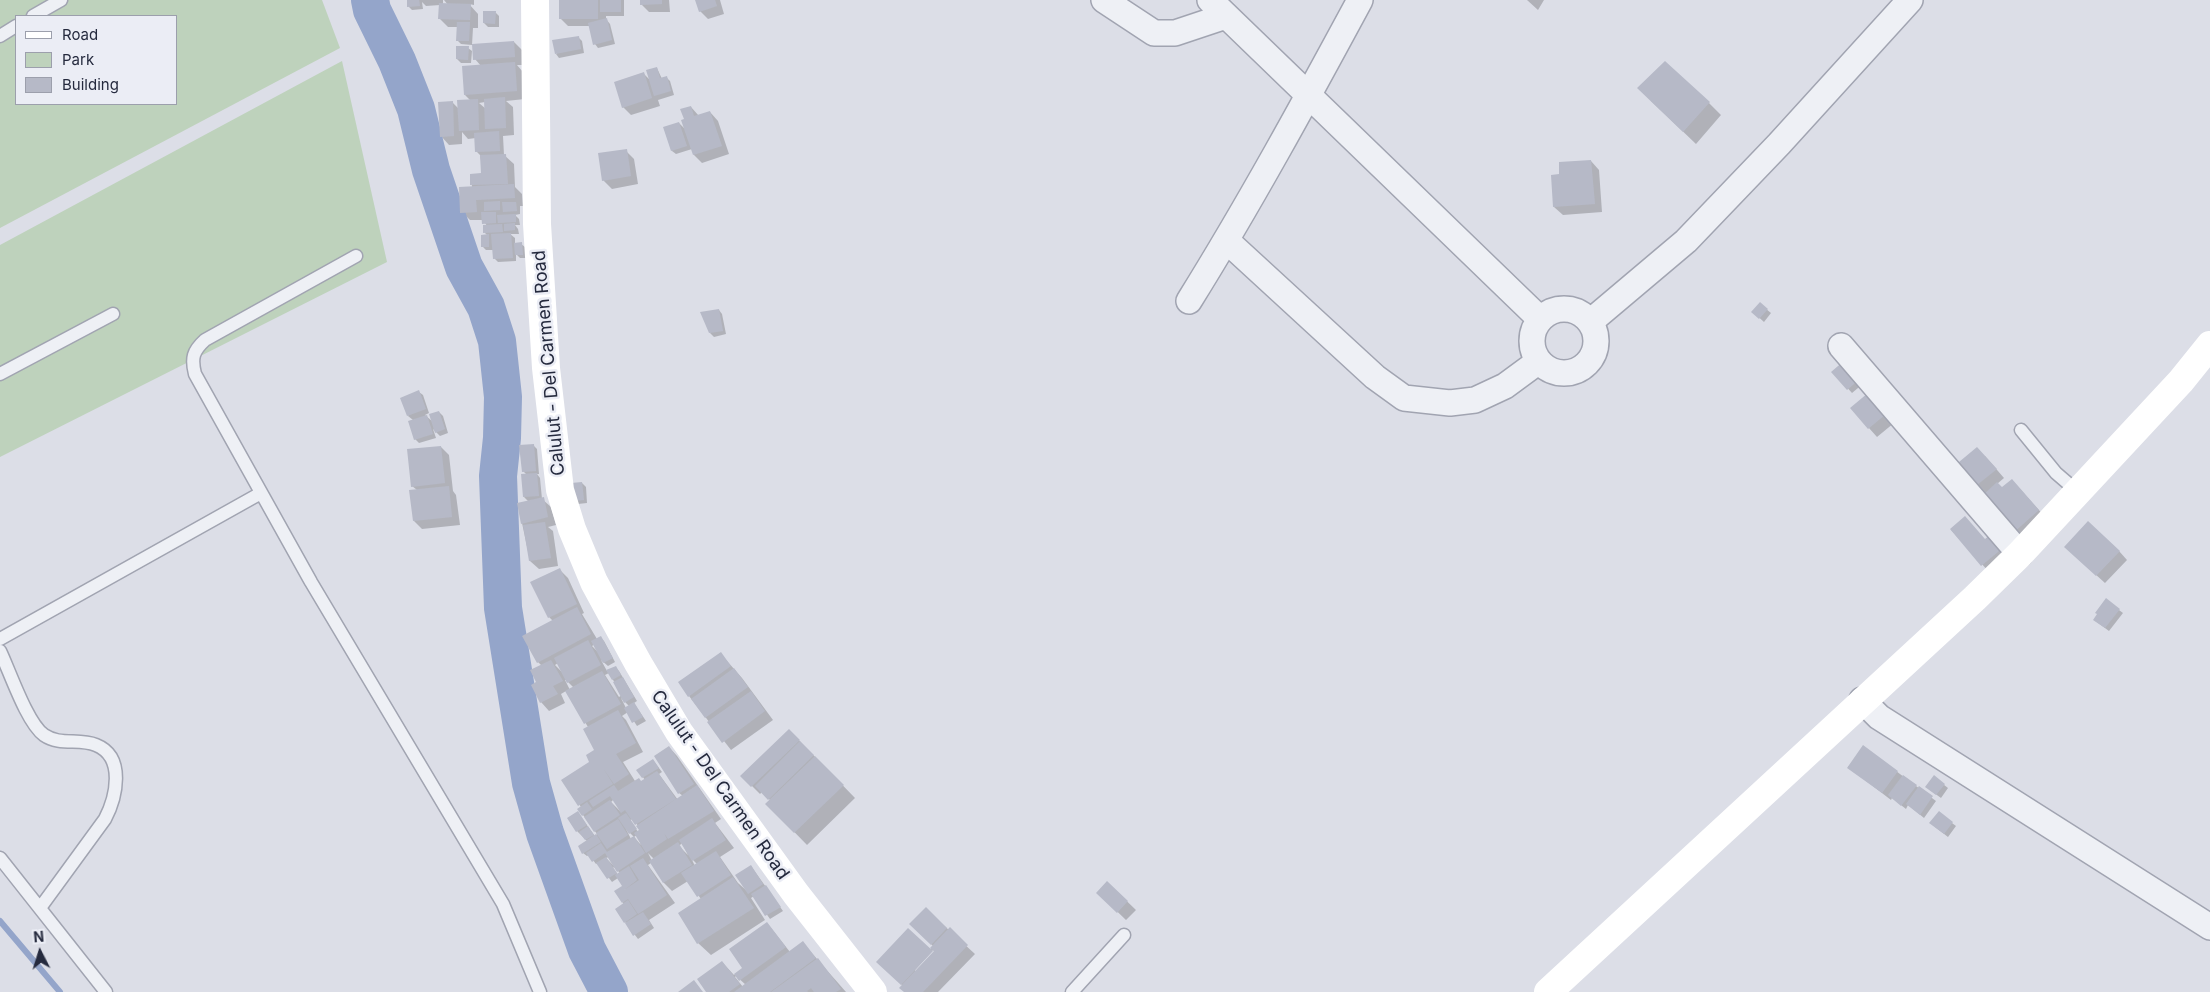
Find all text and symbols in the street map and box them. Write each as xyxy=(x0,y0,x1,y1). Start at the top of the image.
legend xyxy=(15,15,178,105)
text: Road xyxy=(62,25,98,44)
text: Park xyxy=(62,50,94,69)
text: Building xyxy=(62,75,119,94)
street label: Calulut - Del Carmen Road xyxy=(528,249,570,477)
street label: Calulut - Del Carmen Road xyxy=(646,686,794,884)
north arrow xyxy=(15,927,65,977)
text: N xyxy=(33,928,45,945)

